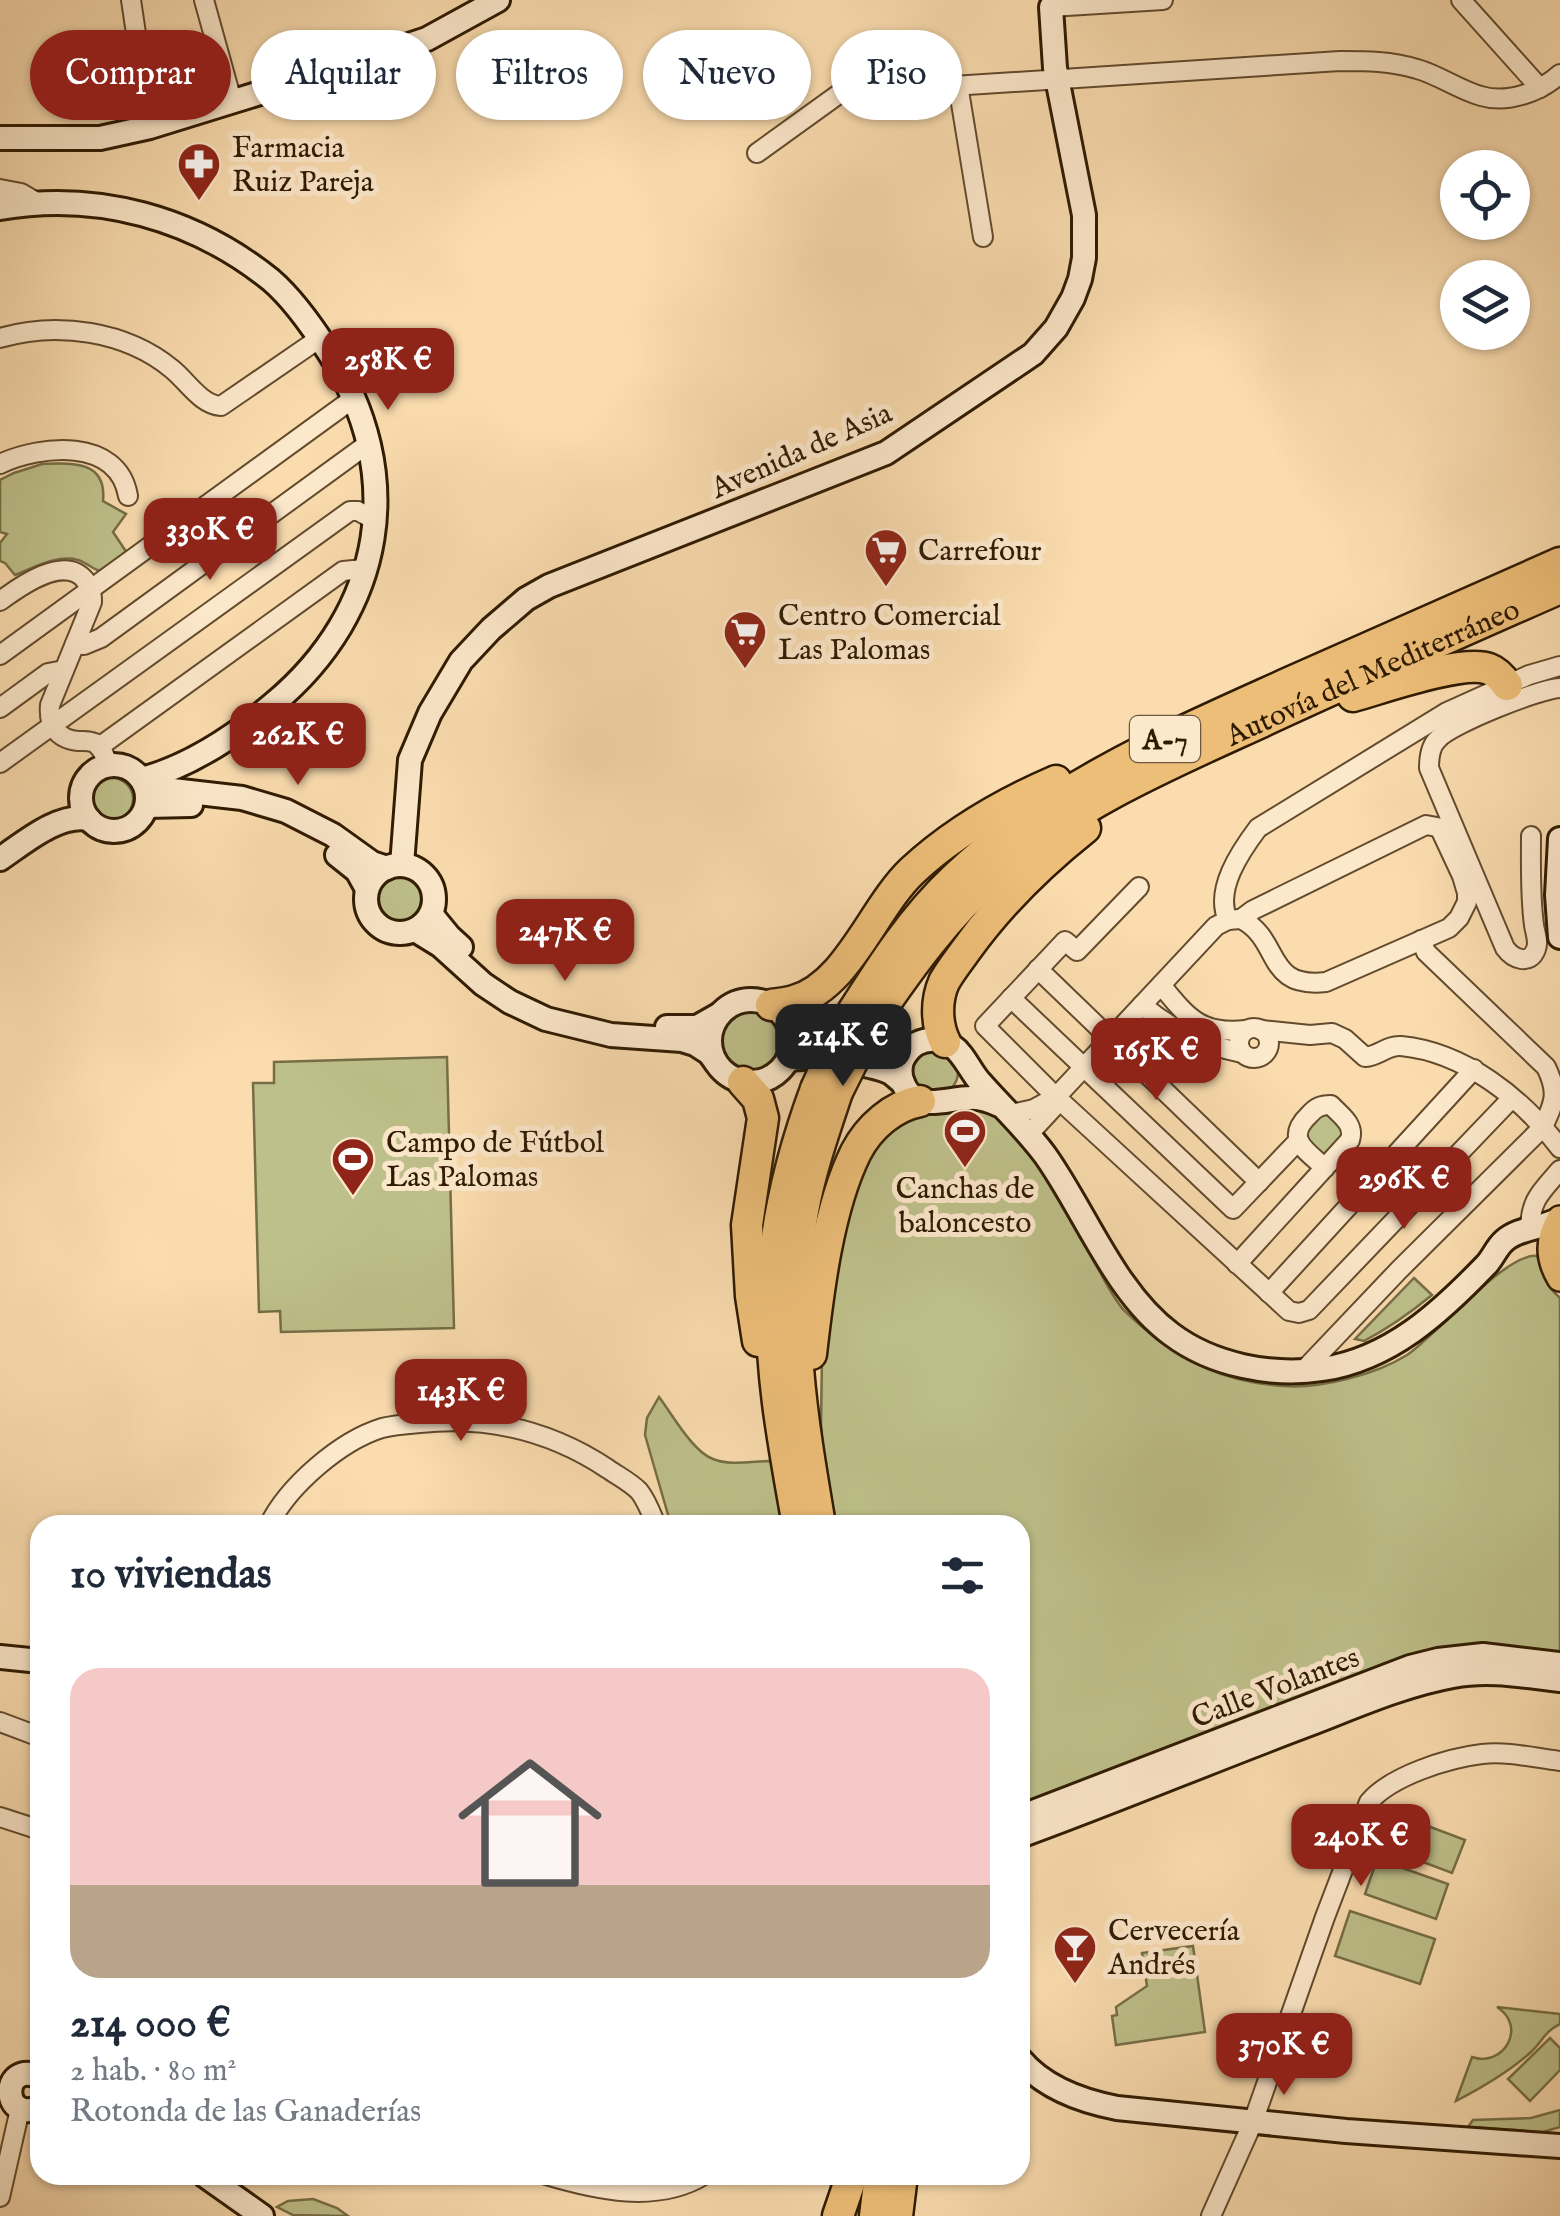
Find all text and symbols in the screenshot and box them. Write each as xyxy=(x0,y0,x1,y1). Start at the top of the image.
chip: Comprar xyxy=(30,30,231,120)
chip: Alquilar xyxy=(251,30,436,120)
chip: Filtros xyxy=(456,30,623,120)
chip: Nuevo xyxy=(643,30,811,120)
chip: Piso xyxy=(831,30,962,120)
place label: Farmacia Ruiz Pareja xyxy=(232,130,374,202)
pharmacy icon: Farmacia Ruiz Pareja xyxy=(176,141,222,202)
map controls xyxy=(1440,150,1530,350)
button: locate xyxy=(1440,150,1530,240)
button: layers xyxy=(1440,260,1530,350)
pin: 258K € xyxy=(307,328,469,413)
text: 258K € xyxy=(344,340,432,381)
street label: Avenida de Asia xyxy=(705,395,898,509)
pin: 330K € xyxy=(129,498,291,583)
text: 330K € xyxy=(166,510,254,551)
supermarket icon: Carrefour xyxy=(863,527,909,588)
place label: Carrefour xyxy=(918,533,1042,571)
street label: Autovía del Mediterráneo xyxy=(1220,591,1526,757)
place label: Centro Comercial Las Palomas xyxy=(778,598,1001,670)
supermarket icon: Centro Comercial Las Palomas xyxy=(722,609,768,670)
pin: 262K € xyxy=(217,703,379,788)
text: 262K € xyxy=(252,715,344,756)
road number: A-7 xyxy=(1130,716,1200,762)
pin: 247K € xyxy=(484,899,646,984)
text: 247K € xyxy=(518,911,612,952)
pin: 214K € xyxy=(762,1004,924,1089)
text: 214K € xyxy=(797,1016,889,1057)
pin: 165K € xyxy=(1075,1018,1237,1103)
text: 165K € xyxy=(1113,1030,1199,1071)
sports icon: Canchas de baloncesto xyxy=(942,1108,988,1169)
place label: Campo de Fútbol Las Palomas xyxy=(386,1125,605,1197)
sports icon: Campo de Fútbol Las Palomas xyxy=(330,1136,376,1197)
pin: 296K € xyxy=(1323,1147,1485,1232)
text: 296K € xyxy=(1358,1159,1450,1200)
place label: Canchas de baloncesto xyxy=(895,1171,1035,1243)
pin: 143K € xyxy=(380,1359,542,1444)
text: 143K € xyxy=(417,1371,505,1412)
icon: filters xyxy=(935,1548,990,1603)
text: 10 viviendas xyxy=(70,1549,272,1602)
street label: Calle Volantes xyxy=(1186,1639,1365,1738)
icon: home xyxy=(440,1733,620,1913)
pin: 240K € xyxy=(1280,1804,1442,1889)
text: 240K € xyxy=(1313,1816,1409,1857)
place label: Cervecería Andrés xyxy=(1107,1913,1240,1985)
bar icon: Cervecería Andrés xyxy=(1052,1924,1098,1985)
text: 214 000 € xyxy=(70,1998,231,2051)
pin: 370K € xyxy=(1203,2013,1365,2098)
text: 370K € xyxy=(1238,2025,1330,2066)
text: 2 hab. · 80 m² xyxy=(70,2051,237,2092)
text: Rotonda de las Ganaderías xyxy=(70,2092,421,2133)

